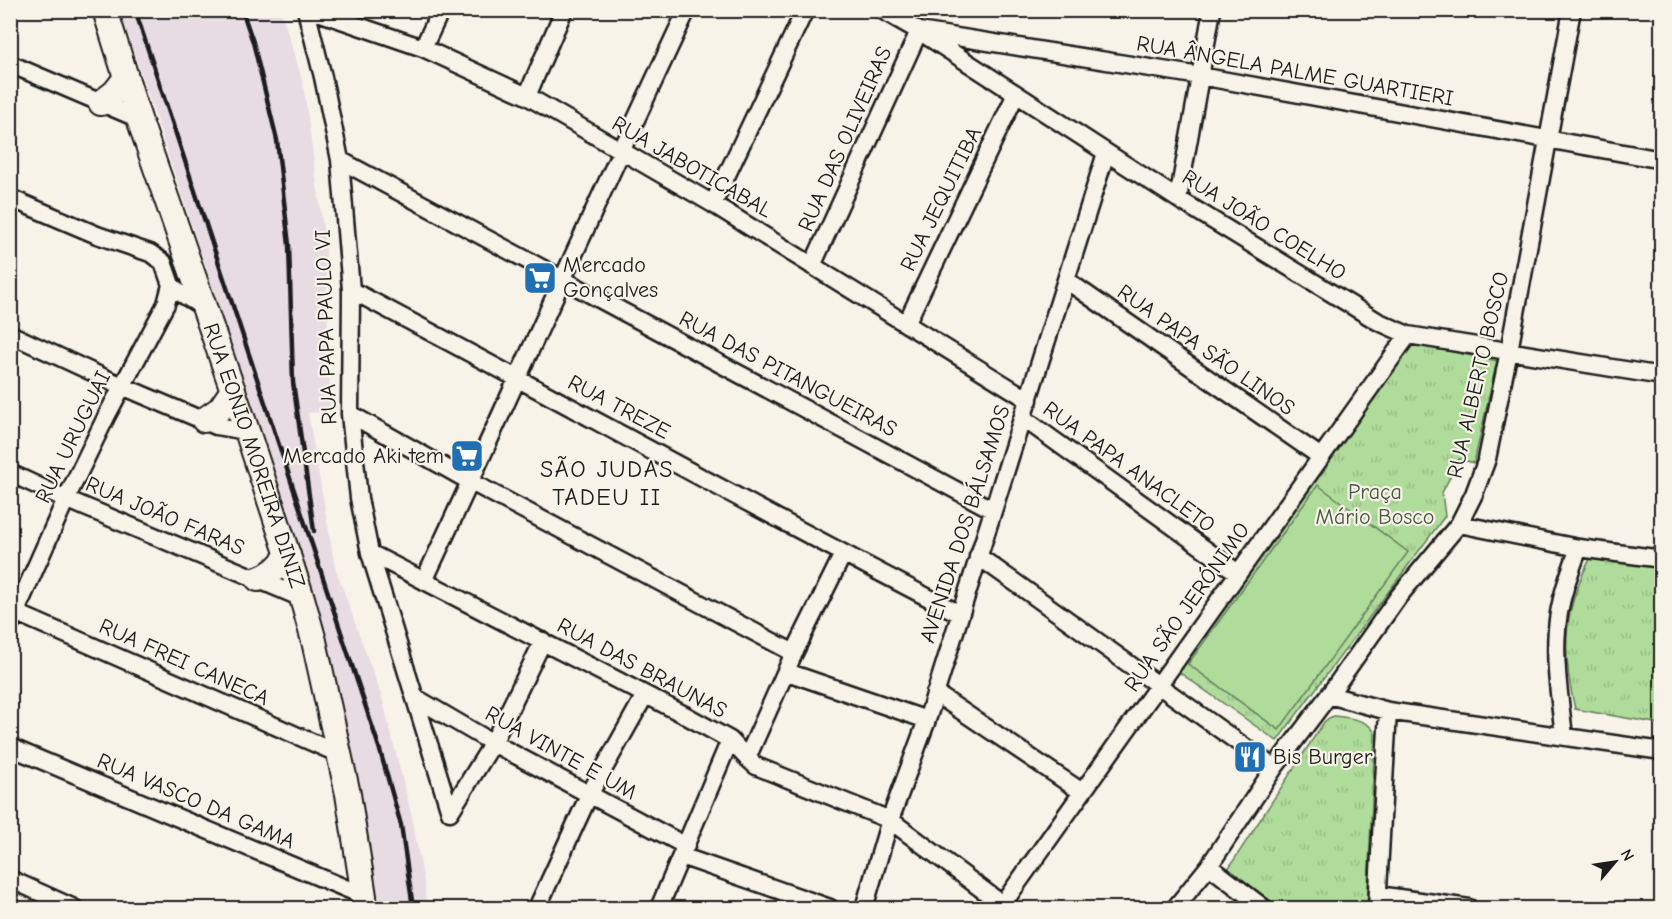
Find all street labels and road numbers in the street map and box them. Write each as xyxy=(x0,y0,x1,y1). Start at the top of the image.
street label: RUA ÂNGELA PALME GUARTIERI xyxy=(1134,30,1456,112)
street label: RUA DAS OLIVEIRAS xyxy=(793,42,897,236)
street label: RUA JABOTICABAL xyxy=(607,111,777,223)
street label: RUA JEQUITIBA xyxy=(895,122,987,275)
street label: RUA JOÃO COELHO xyxy=(1177,164,1351,286)
street label: RUA PAPA PAULO VI xyxy=(310,229,342,425)
street label: RUA ALBERTO BOSCO xyxy=(1442,269,1514,481)
street label: RUA PAPA SÃO LINOS xyxy=(1112,279,1300,421)
street label: RUA DAS PITANGUEIRAS xyxy=(675,306,901,442)
street label: RUA EONIO MOREIRA DINIZ xyxy=(198,320,311,592)
street label: RUA URUGUAI xyxy=(30,367,116,507)
street label: RUA TREZE xyxy=(563,369,675,445)
street label: RUA PAPA ANACLETO xyxy=(1038,396,1220,538)
street label: AVENIDA DOS BÁLSAMOS xyxy=(914,402,1016,646)
street label: RUA JOÃO FARAS xyxy=(82,471,248,561)
street label: RUA SÃO JERÓNIMO xyxy=(1119,517,1255,697)
street label: RUA DAS BRAUNAS xyxy=(553,612,731,724)
street label: RUA FREI CANECA xyxy=(95,613,273,711)
street label: RUA VINTE E UM xyxy=(481,701,641,805)
street label: RUA VASCO DA GAMA xyxy=(93,748,299,855)

